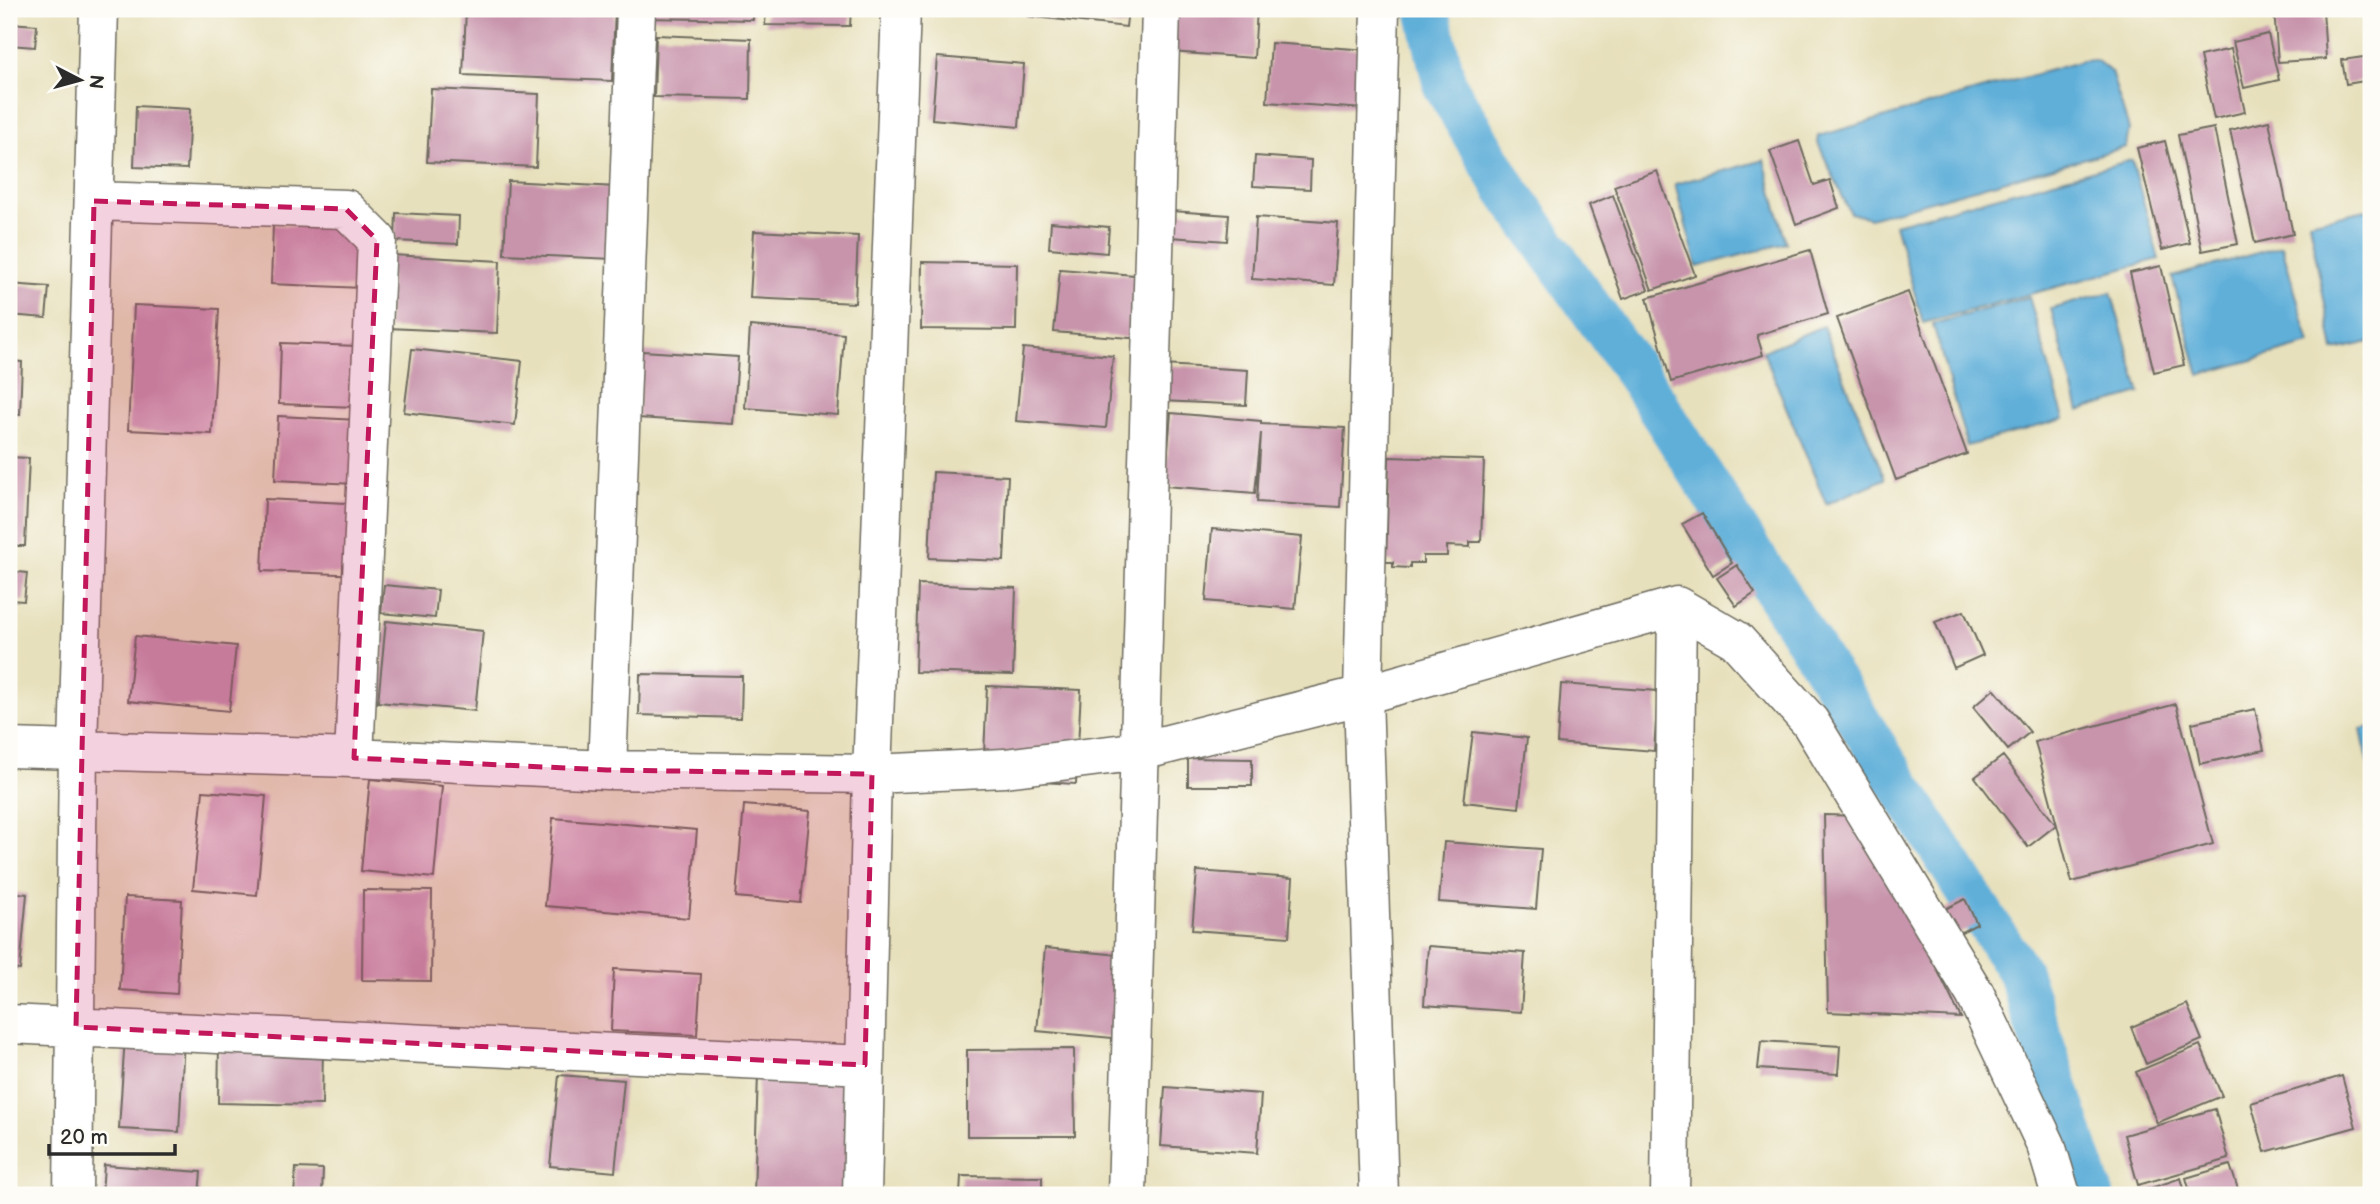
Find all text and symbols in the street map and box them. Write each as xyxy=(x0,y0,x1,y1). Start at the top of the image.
north arrow xyxy=(46,46,116,116)
text: N xyxy=(83,73,108,90)
scale bar xyxy=(49,1113,175,1157)
text: 20 m xyxy=(60,1125,108,1150)

